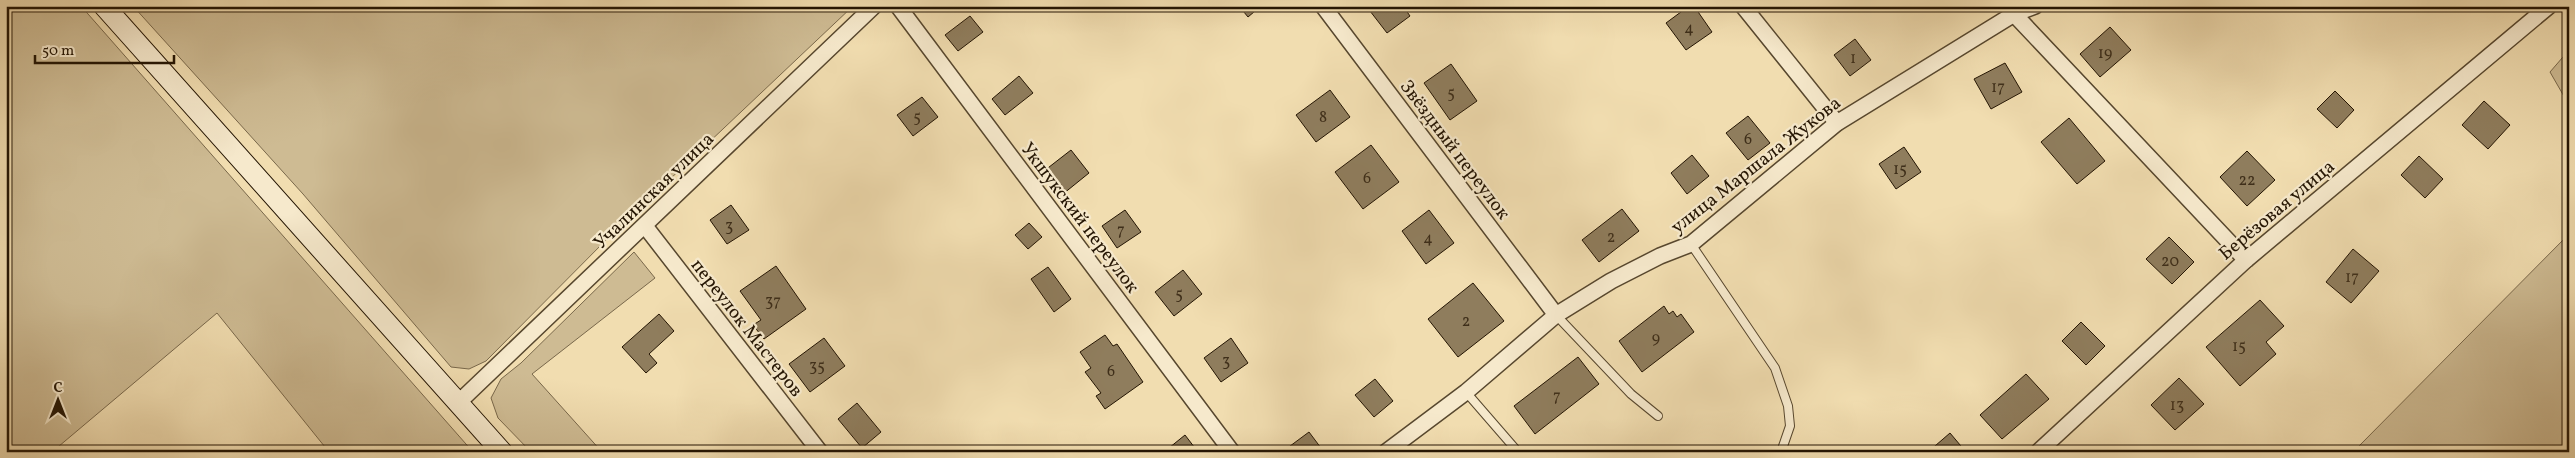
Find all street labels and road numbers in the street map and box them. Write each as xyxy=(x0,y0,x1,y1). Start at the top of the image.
street label: Звёздный переулок xyxy=(1393,75,1516,225)
street label: улица Маршала Жукова xyxy=(1666,91,1847,240)
street label: Учалинская улица xyxy=(588,127,720,256)
street label: Укшукский переулок xyxy=(1014,138,1145,299)
street label: Берёзовая улица xyxy=(2214,154,2341,267)
street label: переулок Мастеров xyxy=(684,254,809,403)

